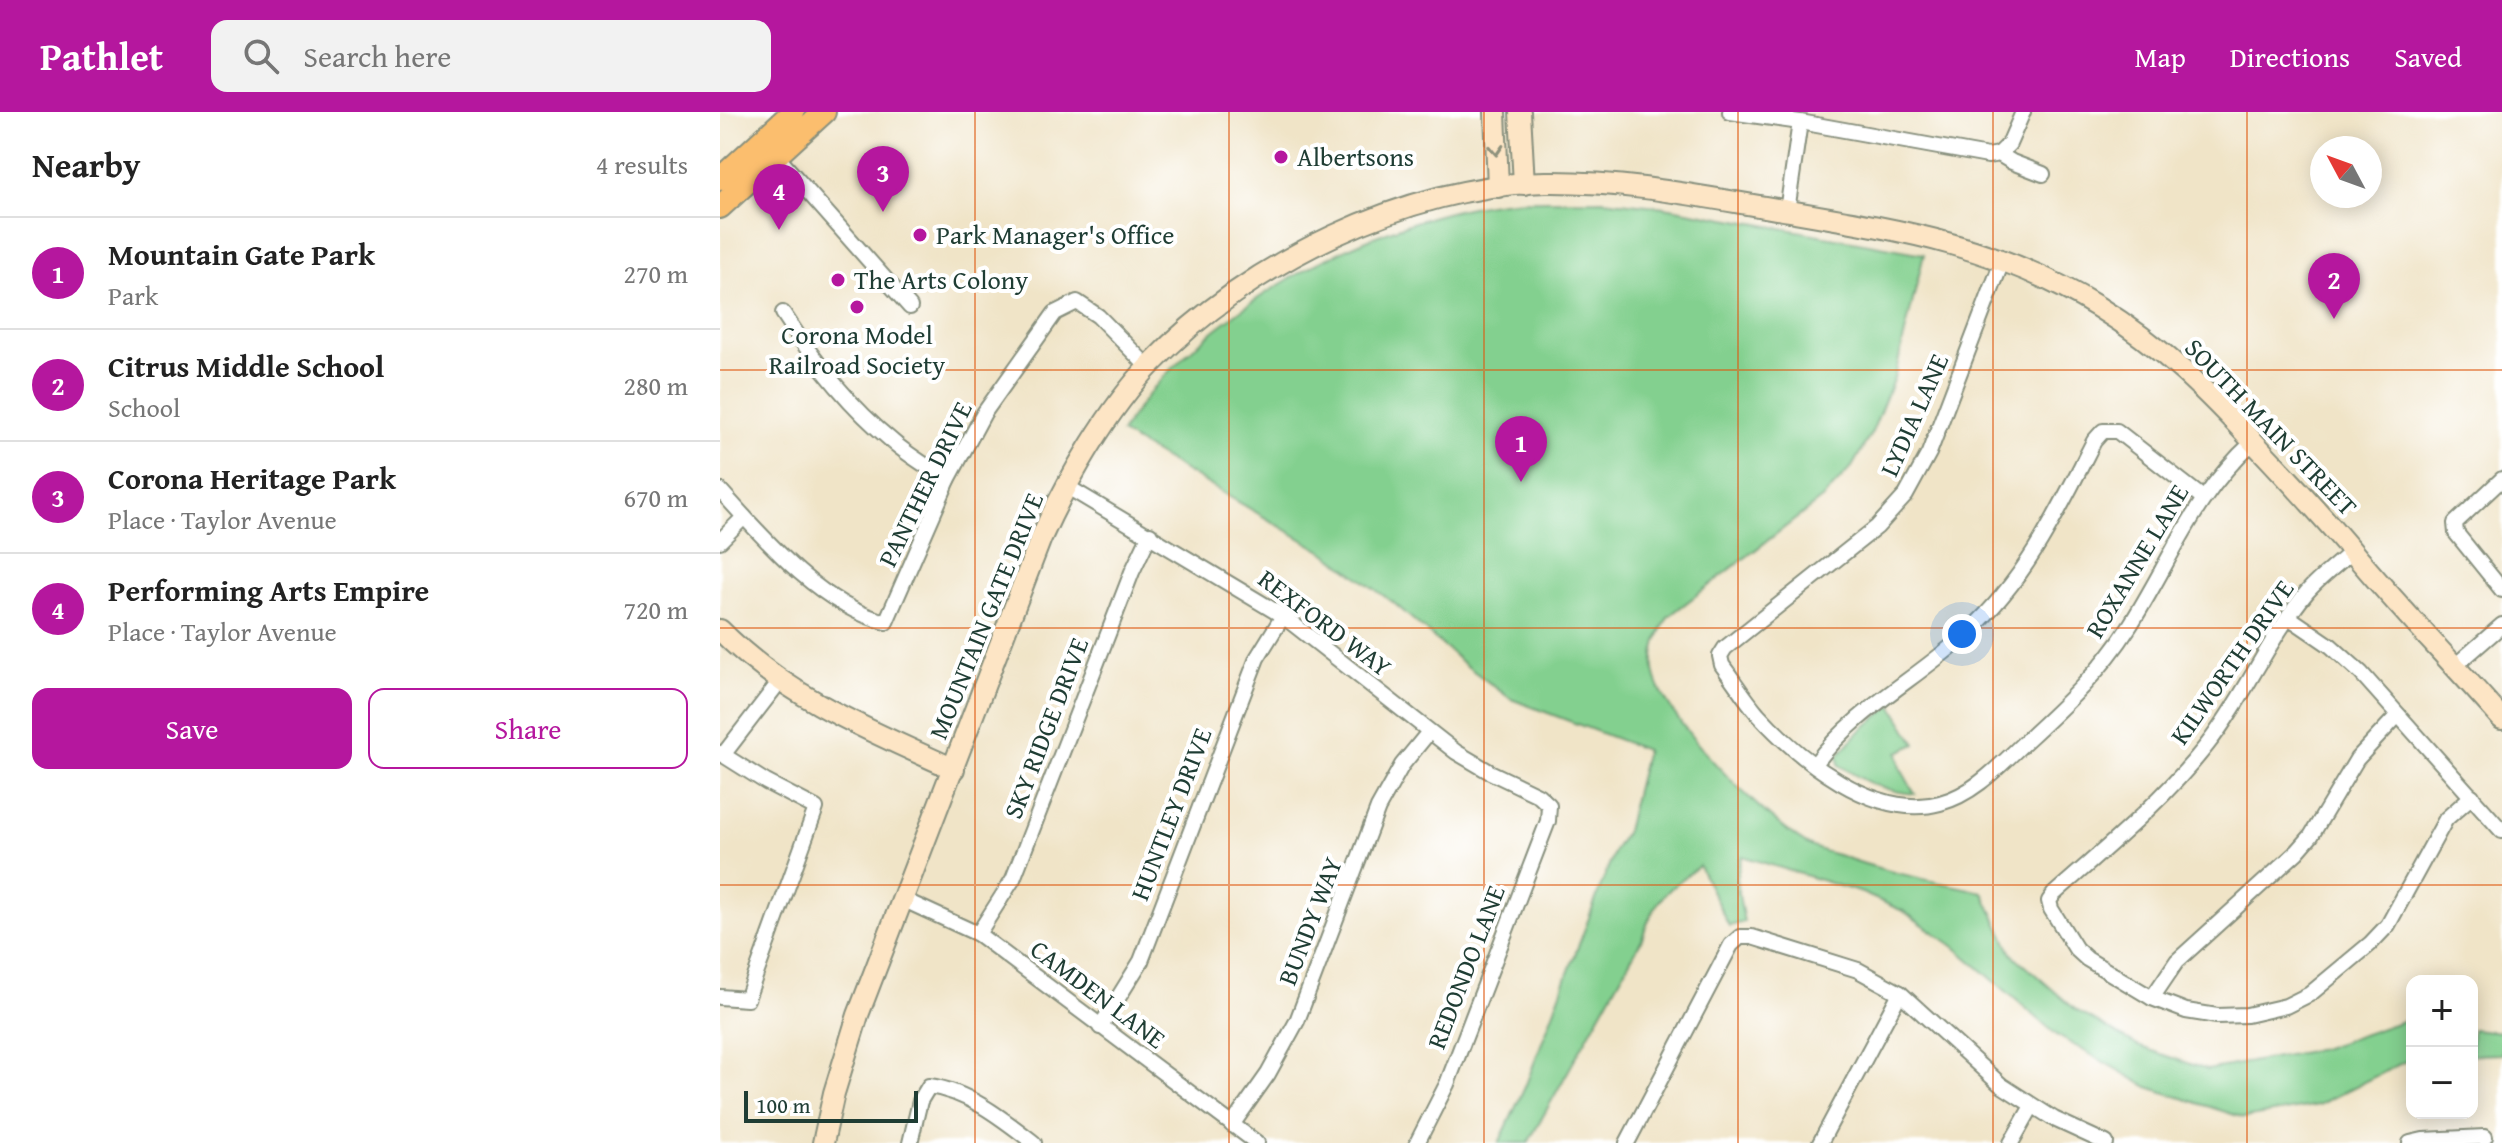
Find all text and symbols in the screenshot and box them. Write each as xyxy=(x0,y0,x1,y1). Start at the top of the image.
search box xyxy=(211,20,771,92)
text: Pathlet xyxy=(40,28,163,84)
icon: search xyxy=(239,34,283,78)
text: Search here xyxy=(303,34,451,78)
text: Map xyxy=(2134,36,2186,77)
text: Directions xyxy=(2230,36,2350,77)
text: Saved xyxy=(2394,36,2462,77)
north arrow xyxy=(2310,136,2382,208)
place label: Albertsons xyxy=(1297,137,1414,176)
text: Nearby xyxy=(32,140,141,189)
one-way arrow xyxy=(1488,144,1505,157)
text: 4 results xyxy=(596,145,688,184)
pin: 3 xyxy=(857,146,909,212)
marker: Albertsons xyxy=(1272,148,1290,166)
pin: 4 xyxy=(753,164,805,230)
place label: Park Manager's Office xyxy=(936,215,1174,254)
marker: Park Manager's Office xyxy=(911,226,929,244)
text: Mountain Gate Park xyxy=(108,232,375,276)
pin: 2 xyxy=(2308,253,2360,319)
text: 1 xyxy=(51,254,65,293)
text: 270 m xyxy=(623,254,688,293)
place label: The Arts Colony xyxy=(854,260,1028,299)
marker: The Arts Colony xyxy=(829,271,847,289)
text: Park xyxy=(108,276,158,315)
marker: Corona Model Railroad Society xyxy=(848,298,866,316)
place label: Corona Model Railroad Society xyxy=(769,315,945,384)
street label: SOUTH MAIN STREET xyxy=(2176,329,2367,525)
text: Citrus Middle School xyxy=(108,344,384,388)
street label: LYDIA LANE xyxy=(1869,347,1958,482)
text: 2 xyxy=(51,366,65,405)
text: 280 m xyxy=(623,366,688,405)
text: School xyxy=(108,388,180,427)
street label: PANTHER DRIVE xyxy=(868,394,981,573)
pin: 1 xyxy=(1495,416,1547,482)
text: Corona Heritage Park xyxy=(108,456,396,500)
street label: ROXANNE LANE xyxy=(2075,476,2198,645)
text: 3 xyxy=(51,478,65,517)
text: 670 m xyxy=(623,478,688,517)
street label: MOUNTAIN GATE DRIVE xyxy=(918,487,1053,745)
text: Place · Taylor Avenue xyxy=(108,500,337,539)
street label: REXFORD WAY xyxy=(1250,559,1401,686)
text: Performing Arts Empire xyxy=(108,568,429,612)
street label: KILWORTH DRIVE xyxy=(2160,571,2303,752)
text: 4 xyxy=(51,590,65,629)
text: 720 m xyxy=(623,590,688,629)
text: Place · Taylor Avenue xyxy=(108,612,337,651)
your location xyxy=(1942,614,1982,654)
street label: SKY RIDGE DRIVE xyxy=(993,632,1098,824)
button: Save xyxy=(32,688,352,769)
button: Share xyxy=(368,688,688,769)
street label: HUNTLEY DRIVE xyxy=(1120,722,1221,906)
street label: BUNDY WAY xyxy=(1267,851,1352,991)
street label: REDONDO LANE xyxy=(1416,879,1515,1054)
street label: CAMDEN LANE xyxy=(1022,930,1174,1058)
map controls xyxy=(2406,975,2478,1119)
button: + xyxy=(2406,975,2478,1047)
button: − xyxy=(2406,1047,2478,1119)
scale bar xyxy=(744,1087,918,1123)
text: 100 m xyxy=(756,1089,811,1121)

